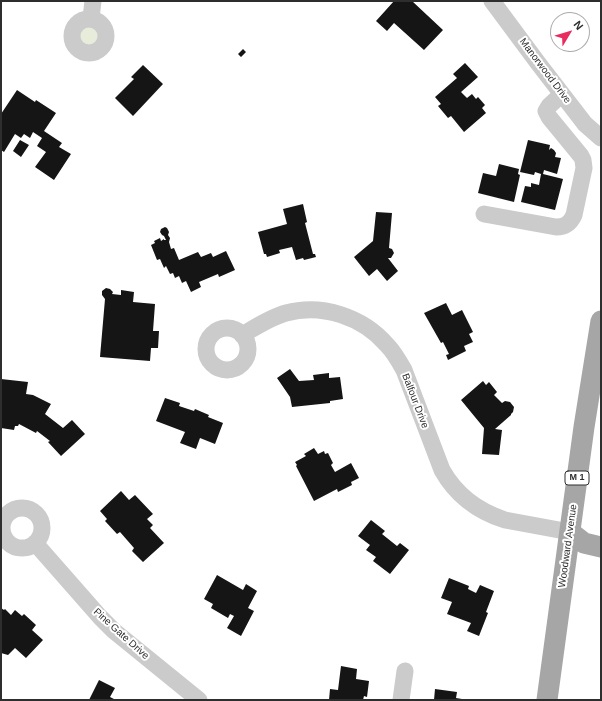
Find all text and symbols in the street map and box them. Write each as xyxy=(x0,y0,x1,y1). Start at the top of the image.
north arrow xyxy=(550,12,590,52)
text: N xyxy=(571,18,586,32)
street label: Manorwood Drive xyxy=(517,36,573,106)
street label: Balfour Drive xyxy=(399,372,431,430)
road number: M 1 xyxy=(565,471,589,485)
street label: Woodward Avenue xyxy=(556,504,580,588)
street label: Pine Gate Drive xyxy=(91,606,151,662)

